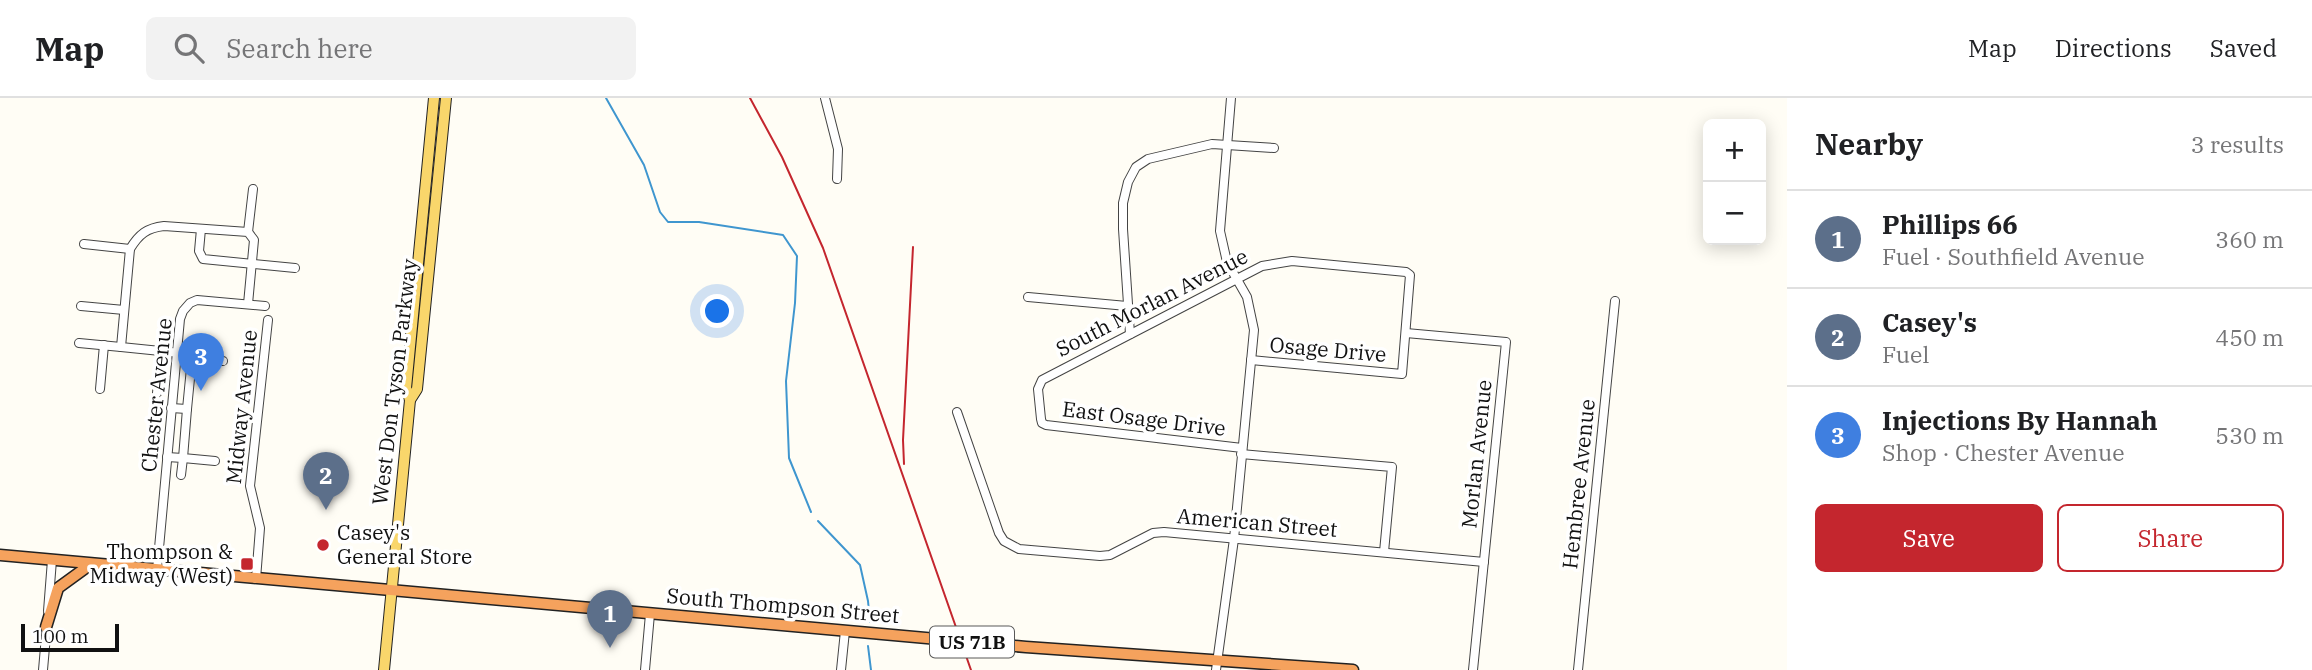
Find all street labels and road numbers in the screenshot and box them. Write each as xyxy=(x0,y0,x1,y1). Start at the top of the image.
street label: South Morlan Avenue xyxy=(1051,242,1252,363)
street label: West Don Tyson Parkway xyxy=(365,256,423,507)
street label: Chester Avenue xyxy=(134,316,178,473)
street label: Midway Avenue xyxy=(219,328,263,485)
street label: Osage Drive xyxy=(1269,330,1388,368)
street label: Morlan Avenue xyxy=(1454,378,1498,530)
street label: East Osage Drive xyxy=(1061,394,1227,442)
street label: Hembree Avenue xyxy=(1555,397,1601,570)
street label: American Street xyxy=(1176,501,1339,543)
street label: South Thompson Street xyxy=(666,581,901,629)
road number: US 71B xyxy=(930,626,1014,657)

